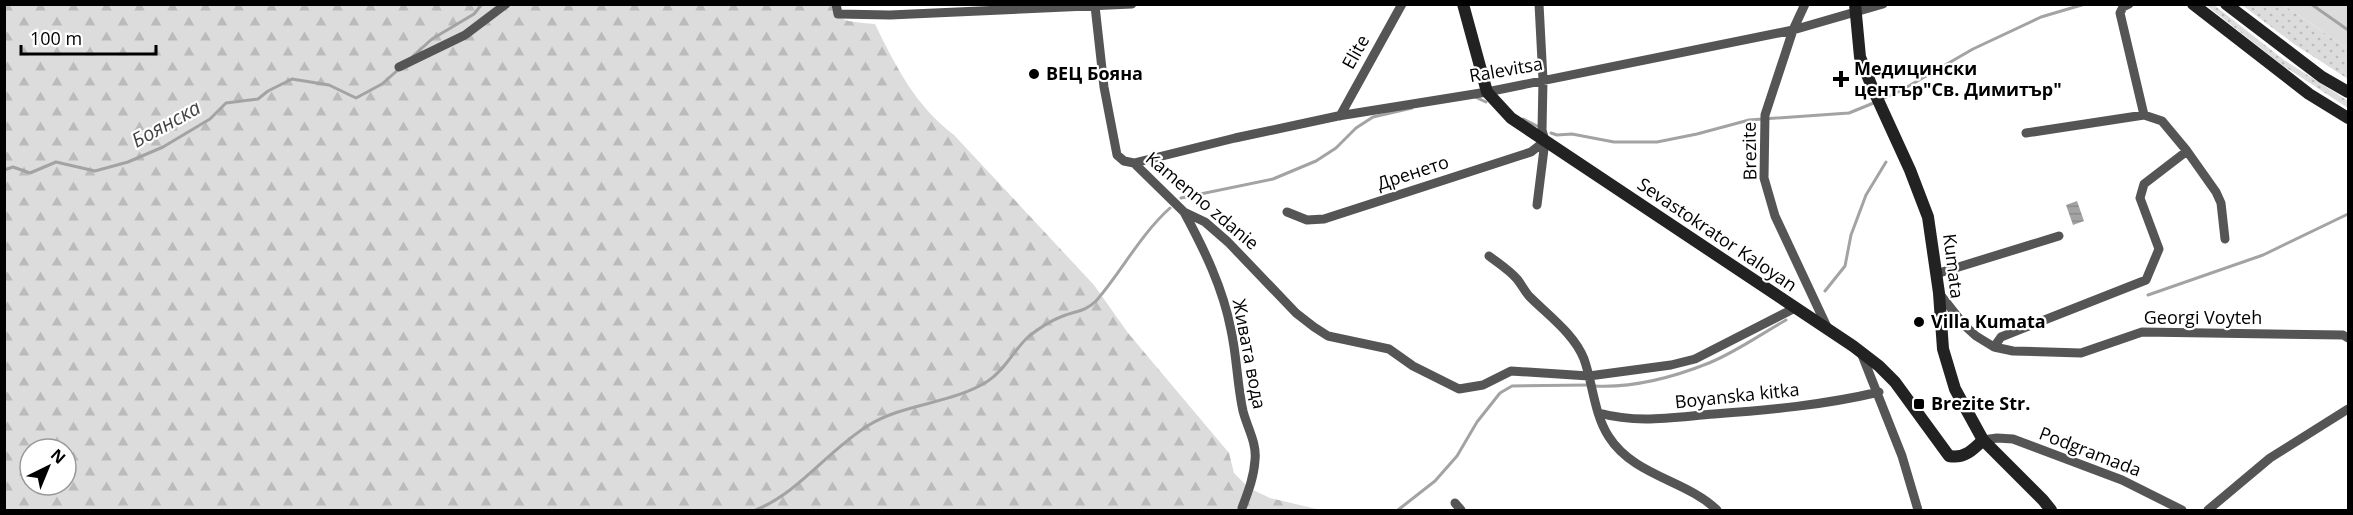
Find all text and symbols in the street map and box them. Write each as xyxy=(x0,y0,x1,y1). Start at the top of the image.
scale bar xyxy=(21,18,156,56)
text: 100 m xyxy=(30,26,82,50)
street label: Elite xyxy=(1336,30,1374,73)
street label: Ralevitsa xyxy=(1467,51,1544,87)
place label: Медицински център"Св. Димитър" xyxy=(1854,56,2062,101)
place label: ВЕЦ Бояна xyxy=(1046,61,1143,85)
marker: ВЕЦ Бояна xyxy=(1027,67,1041,81)
marker: Медицински център"Св. Димитър" xyxy=(1832,70,1850,88)
water label: Боянска xyxy=(126,94,205,154)
street label: Brezite xyxy=(1736,122,1762,181)
street label: Kamenno zdanie xyxy=(1141,146,1264,255)
street label: Дренето xyxy=(1374,149,1452,195)
street label: Sevastokrator Kaloyan xyxy=(1633,172,1802,297)
street label: Kumata xyxy=(1938,232,1970,300)
street label: Живата вода xyxy=(1228,297,1272,411)
street label: Georgi Voyteh xyxy=(2144,305,2262,329)
place label: Villa Kumata xyxy=(1931,309,2046,333)
marker: Villa Kumata xyxy=(1912,315,1926,329)
street label: Boyanska kitka xyxy=(1673,377,1800,413)
place label: Brezite Str. xyxy=(1931,391,2030,415)
marker: Brezite Str. xyxy=(1912,397,1926,411)
street label: Podgramada xyxy=(2036,421,2145,482)
north arrow xyxy=(18,437,78,497)
text: N xyxy=(46,444,70,469)

